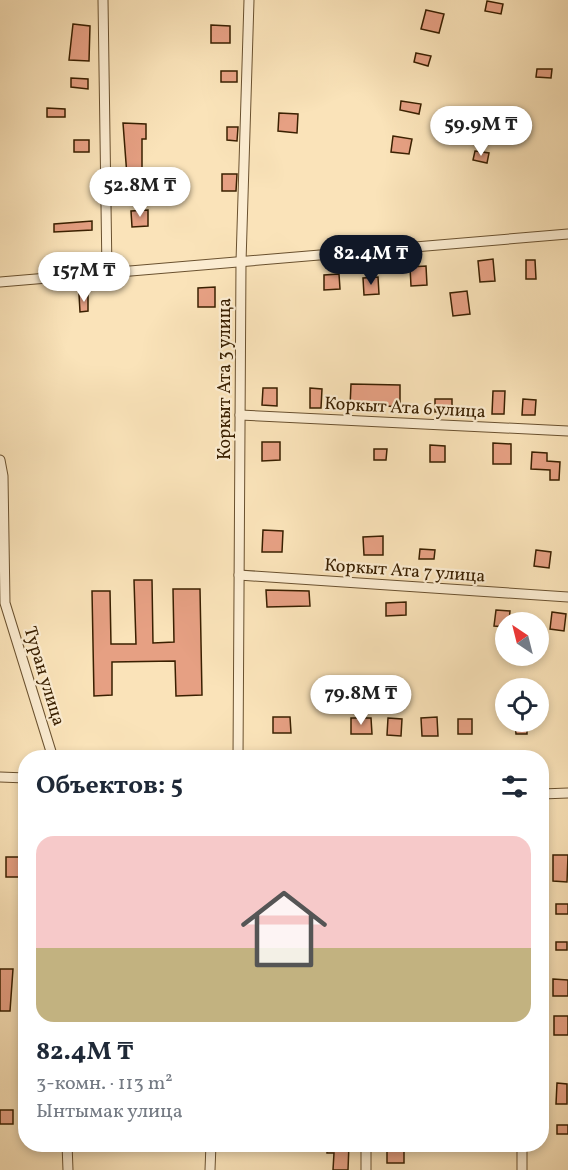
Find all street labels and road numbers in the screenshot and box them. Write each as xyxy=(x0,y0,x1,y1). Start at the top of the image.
street label: Коркыт Ата 3 улица xyxy=(213,298,238,460)
street label: Коркыт Ата 6 улица xyxy=(324,392,486,425)
street label: Коркыт Ата 7 улица xyxy=(324,553,486,590)
street label: Туран улица xyxy=(17,624,71,729)

